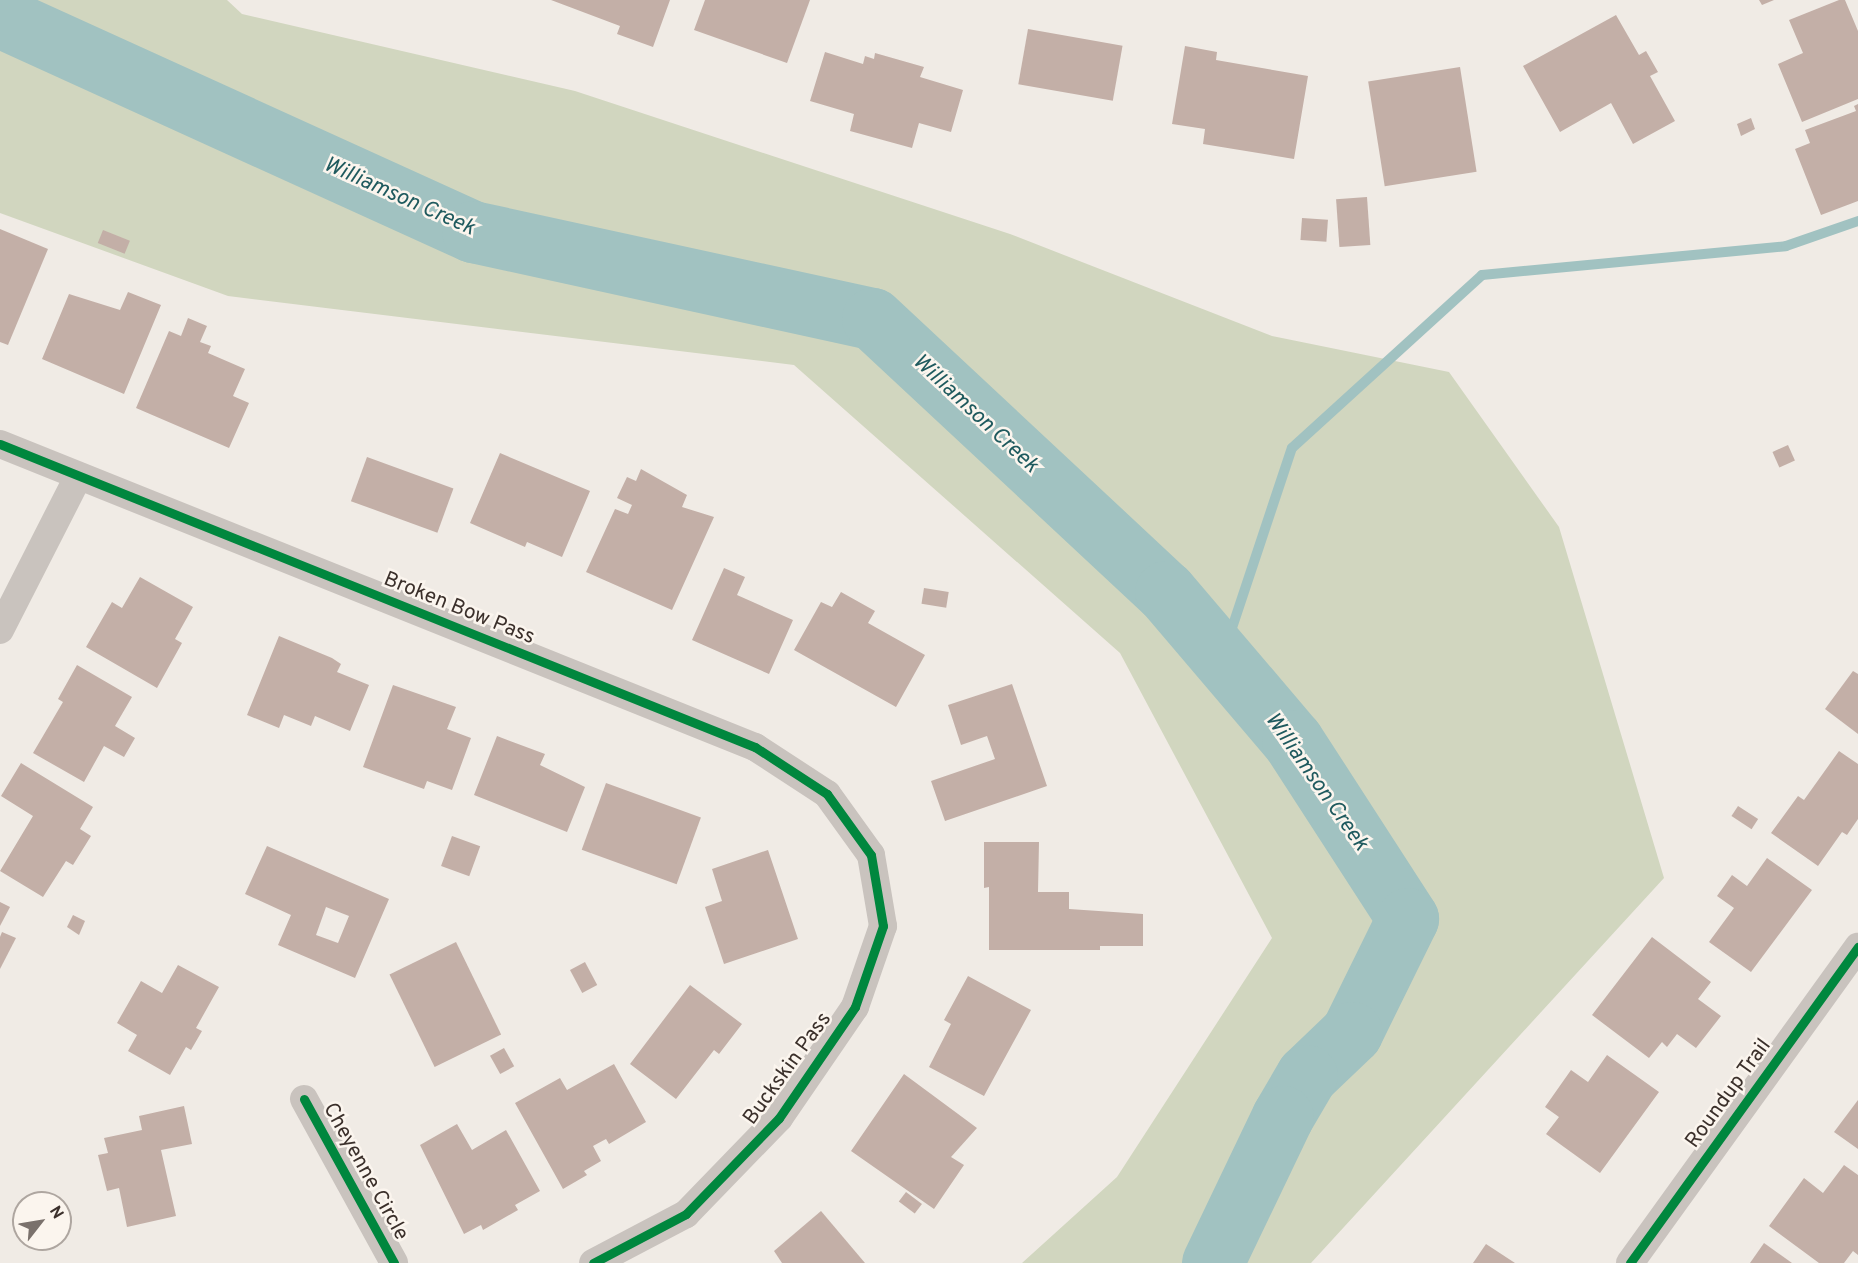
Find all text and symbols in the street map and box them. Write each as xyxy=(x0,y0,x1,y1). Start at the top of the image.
water label: Williamson Creek xyxy=(319,152,479,242)
water label: Williamson Creek xyxy=(907,349,1043,479)
street label: Broken Bow Pass xyxy=(380,567,538,651)
water label: Williamson Creek xyxy=(1259,708,1373,856)
street label: Buckskin Pass xyxy=(739,1008,837,1130)
street label: Roundup Trail xyxy=(1681,1034,1777,1154)
street label: Cheyenne Circle xyxy=(317,1099,413,1245)
north arrow xyxy=(12,1191,72,1251)
text: N xyxy=(44,1203,67,1223)

